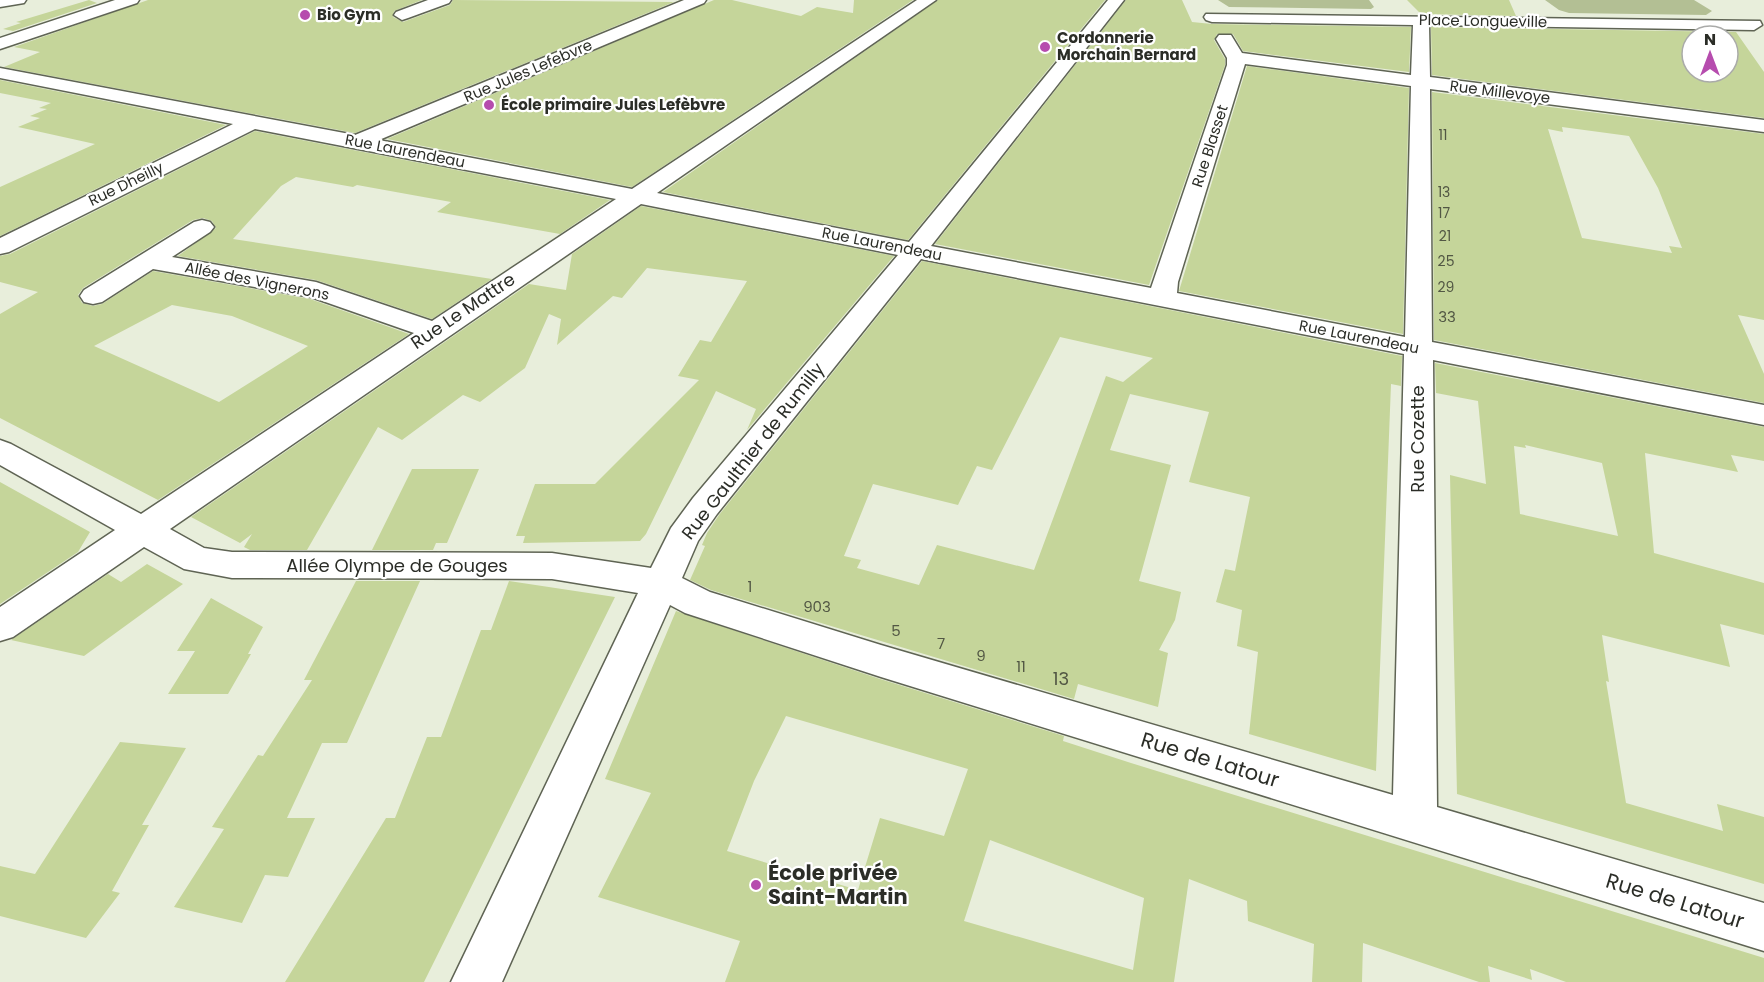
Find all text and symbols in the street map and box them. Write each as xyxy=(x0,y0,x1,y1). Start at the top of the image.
place label: Bio Gym xyxy=(317,4,381,25)
marker: Bio Gym xyxy=(298,8,312,22)
street label: Place Longueville xyxy=(1419,9,1547,32)
north arrow xyxy=(1680,24,1740,84)
place label: Cordonnerie Morchain Bernard xyxy=(1057,27,1196,65)
text: N xyxy=(1704,28,1716,51)
street label: Rue Jules Lefebvre xyxy=(460,34,595,107)
marker: Cordonnerie Morchain Bernard xyxy=(1038,40,1052,54)
street label: Rue Millevoye xyxy=(1449,75,1552,108)
place label: École primaire Jules Lefèbvre xyxy=(501,94,725,115)
marker: École primaire Jules Lefèbvre xyxy=(482,98,496,112)
street label: Rue Blasset xyxy=(1186,102,1233,190)
house number: 11 xyxy=(1439,125,1447,145)
street label: Rue Laurendeau xyxy=(343,129,467,172)
street label: Rue Dheilly xyxy=(85,156,167,211)
house number: 13 xyxy=(1438,182,1450,202)
house number: 17 xyxy=(1438,203,1450,223)
street label: Rue Laurendeau xyxy=(820,222,944,265)
house number: 21 xyxy=(1439,226,1451,246)
house number: 25 xyxy=(1438,251,1454,271)
street label: Allée des Vignerons xyxy=(183,256,331,305)
street label: Rue Le Mattre xyxy=(406,266,520,355)
house number: 29 xyxy=(1438,277,1454,297)
house number: 33 xyxy=(1438,306,1456,327)
street label: Rue Laurendeau xyxy=(1297,315,1421,358)
street label: Rue Gaulthier de Rumilly xyxy=(676,357,830,544)
street label: Rue Cozette xyxy=(1405,385,1430,493)
street label: Allée Olympe de Gouges xyxy=(286,553,508,578)
house number: 1 xyxy=(748,576,752,597)
house number: 903 xyxy=(803,596,831,617)
house number: 5 xyxy=(891,620,901,641)
house number: 7 xyxy=(937,633,945,654)
house number: 9 xyxy=(976,645,986,666)
house number: 11 xyxy=(1016,656,1026,677)
house number: 13 xyxy=(1053,666,1069,691)
street label: Rue de Latour xyxy=(1137,725,1283,794)
place label: École privée Saint-Martin xyxy=(768,858,908,911)
street label: Rue de Latour xyxy=(1602,866,1748,935)
marker: École privée Saint-Martin xyxy=(749,878,763,892)

